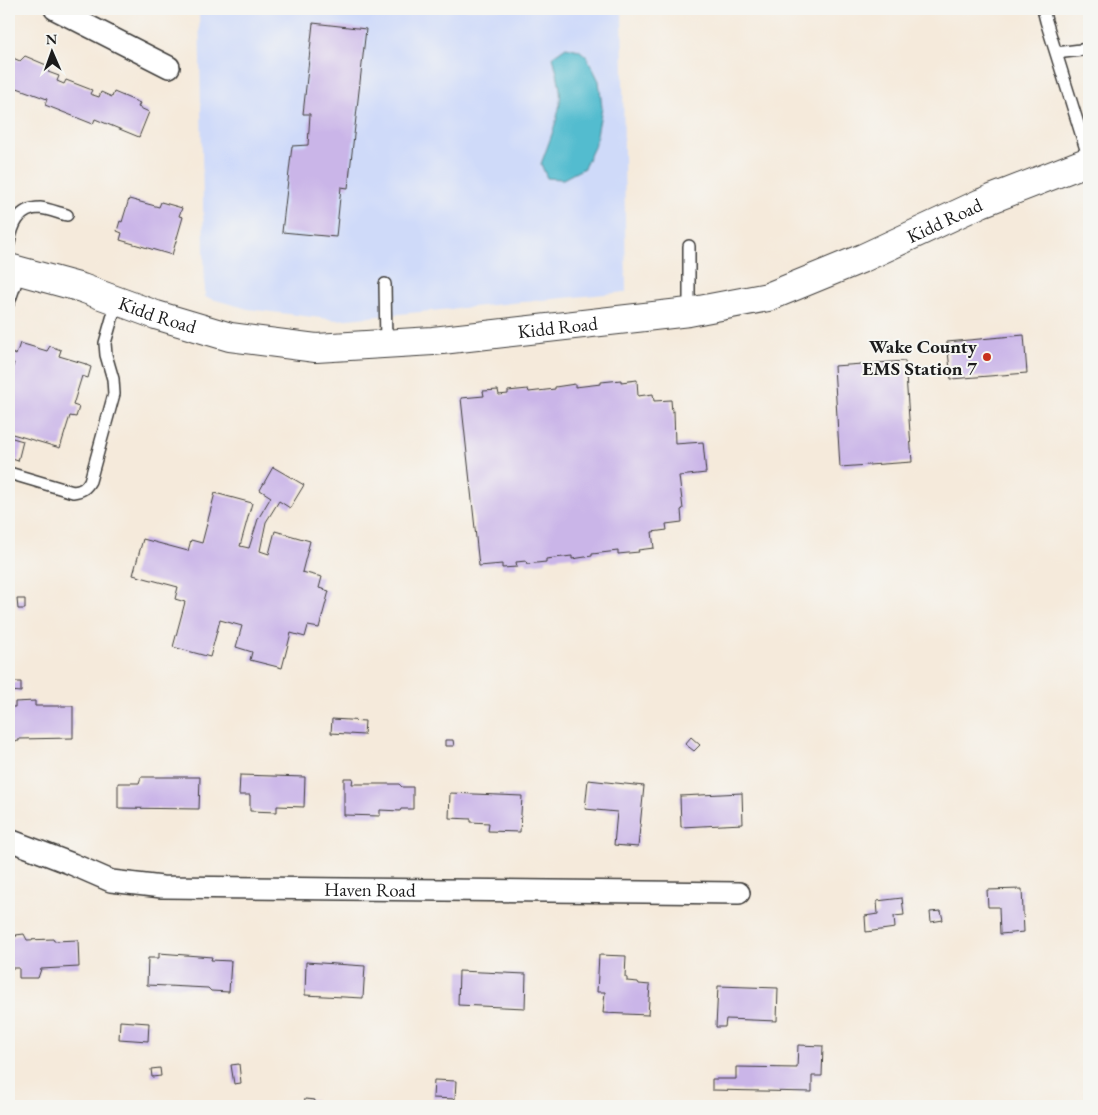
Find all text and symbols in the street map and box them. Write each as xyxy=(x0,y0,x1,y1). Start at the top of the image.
north arrow xyxy=(28,28,78,78)
text: N xyxy=(46,30,58,48)
street label: Kidd Road xyxy=(903,192,986,248)
street label: Kidd Road xyxy=(115,290,200,339)
street label: Kidd Road xyxy=(516,310,599,344)
place label: Wake County EMS Station 7 xyxy=(862,334,978,381)
marker: Wake County EMS Station 7 xyxy=(981,351,993,363)
street label: Haven Road xyxy=(324,876,416,902)

